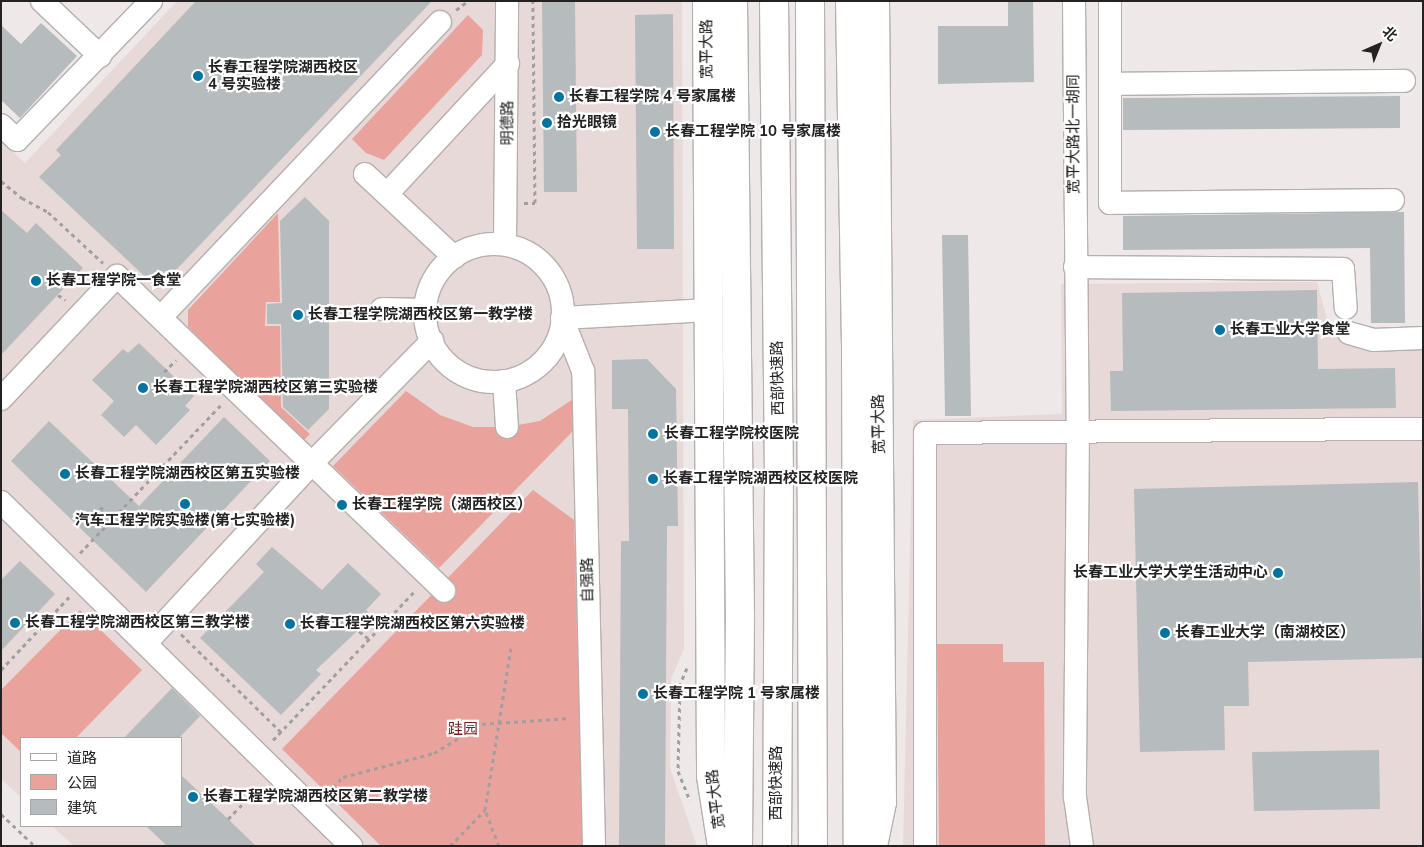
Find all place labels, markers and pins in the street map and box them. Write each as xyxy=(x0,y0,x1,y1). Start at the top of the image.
place label: 长春工程学院湖西校区 4 号实验楼 xyxy=(208,58,358,93)
marker: 长春工程学院湖西校区 4 号实验楼 xyxy=(192,70,204,82)
place label: 长春工程学院 4 号家属楼 xyxy=(569,88,736,106)
marker: 长春工程学院 4 号家属楼 xyxy=(553,91,565,103)
place label: 拾光眼镜 xyxy=(557,114,617,132)
marker: 拾光眼镜 xyxy=(541,117,553,129)
place label: 长春工程学院 10 号家属楼 xyxy=(665,123,841,141)
marker: 长春工程学院 10 号家属楼 xyxy=(649,126,661,138)
place label: 长春工程学院一食堂 xyxy=(46,272,181,290)
marker: 长春工程学院一食堂 xyxy=(30,275,42,287)
place label: 长春工程学院湖西校区第一教学楼 xyxy=(308,306,533,324)
marker: 长春工程学院湖西校区第一教学楼 xyxy=(292,309,304,321)
place label: 长春工业大学食堂 xyxy=(1230,321,1350,339)
marker: 长春工业大学食堂 xyxy=(1214,324,1226,336)
place label: 长春工程学院湖西校区第三实验楼 xyxy=(153,379,378,397)
marker: 长春工程学院湖西校区第三实验楼 xyxy=(137,382,149,394)
place label: 长春工程学院校医院 xyxy=(664,425,799,443)
marker: 长春工程学院校医院 xyxy=(646,427,660,441)
place label: 长春工程学院湖西校区第五实验楼 xyxy=(75,465,300,483)
marker: 长春工程学院湖西校区第五实验楼 xyxy=(59,468,71,480)
place label: 长春工程学院湖西校区校医院 xyxy=(663,470,858,488)
marker: 长春工程学院湖西校区校医院 xyxy=(647,473,659,485)
place label: 长春工程学院（湖西校区） xyxy=(352,496,532,514)
marker: 汽车工程学院实验楼(第七实验楼) xyxy=(179,498,191,510)
marker: 长春工程学院（湖西校区） xyxy=(336,499,348,511)
place label: 汽车工程学院实验楼(第七实验楼) xyxy=(75,512,295,530)
place label: 长春工业大学大学生活动中心 xyxy=(1073,564,1268,582)
marker: 长春工业大学大学生活动中心 xyxy=(1272,567,1284,579)
place label: 长春工程学院湖西校区第三教学楼 xyxy=(25,614,250,632)
place label: 长春工程学院湖西校区第六实验楼 xyxy=(300,615,525,633)
marker: 长春工程学院湖西校区第三教学楼 xyxy=(9,617,21,629)
marker: 长春工程学院湖西校区第六实验楼 xyxy=(284,618,296,630)
place label: 长春工业大学（南湖校区） xyxy=(1175,624,1355,642)
marker: 长春工业大学（南湖校区） xyxy=(1159,627,1171,639)
place label: 长春工程学院 1 号家属楼 xyxy=(653,685,820,703)
marker: 长春工程学院 1 号家属楼 xyxy=(637,688,649,700)
place label: 长春工程学院湖西校区第二教学楼 xyxy=(203,788,428,806)
marker: 长春工程学院湖西校区第二教学楼 xyxy=(187,791,199,803)

